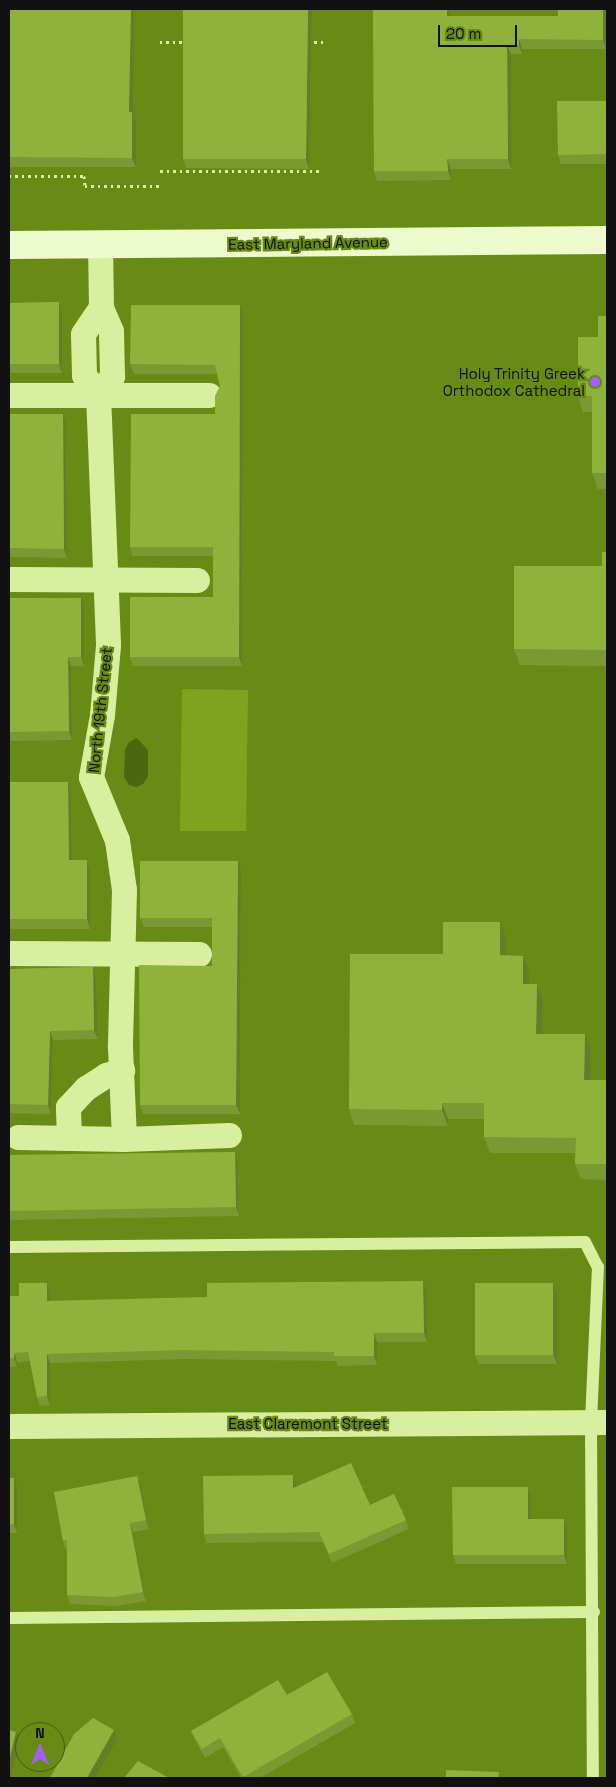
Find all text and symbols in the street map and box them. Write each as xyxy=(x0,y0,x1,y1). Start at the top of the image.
scale bar xyxy=(441,15,520,47)
text: 20 m xyxy=(446,24,481,43)
street label: East Maryland Avenue xyxy=(228,233,388,253)
place label: Holy Trinity Greek Orthodox Cathedral xyxy=(443,364,585,399)
marker: Holy Trinity Greek Orthodox Cathedral xyxy=(589,376,601,388)
street label: North 19th Street xyxy=(84,646,116,774)
street label: East Claremont Street xyxy=(228,1415,388,1433)
north arrow xyxy=(15,1722,65,1772)
text: N xyxy=(35,1724,45,1742)

